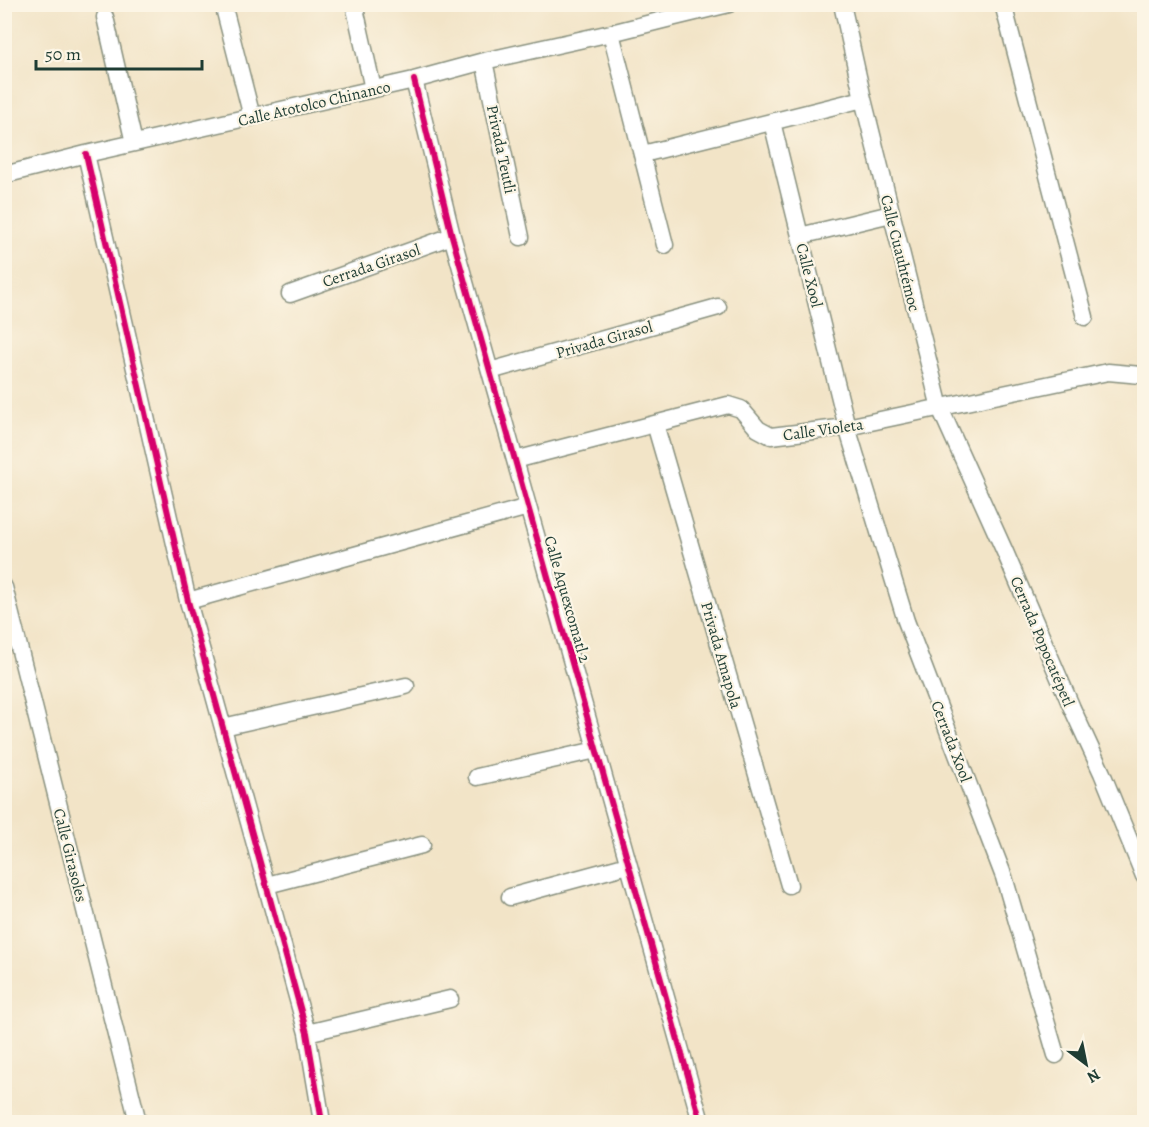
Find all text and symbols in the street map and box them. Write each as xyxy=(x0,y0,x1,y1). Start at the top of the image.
scale bar xyxy=(36,33,202,71)
text: 50 m xyxy=(45,42,81,66)
street label: Calle Atotolco Chinanco xyxy=(236,76,393,132)
street label: Privada Teutli xyxy=(481,103,521,196)
street label: Calle Cuauhtémoc xyxy=(875,193,925,314)
street label: Cerrada Girasol xyxy=(319,239,423,293)
street label: Calle Xool xyxy=(790,241,828,310)
street label: Privada Girasol xyxy=(553,316,655,364)
street label: Calle Violeta xyxy=(781,413,865,447)
street label: Calle Aquexcomatl 2 xyxy=(538,533,596,666)
street label: Cerrada Popocatépetl xyxy=(1005,573,1079,710)
street label: Privada Amapola xyxy=(695,599,747,712)
street label: Cerrada Xool xyxy=(925,698,977,785)
street label: Calle Girasoles xyxy=(48,806,92,904)
north arrow xyxy=(1056,1034,1116,1094)
text: N xyxy=(1082,1063,1104,1088)

